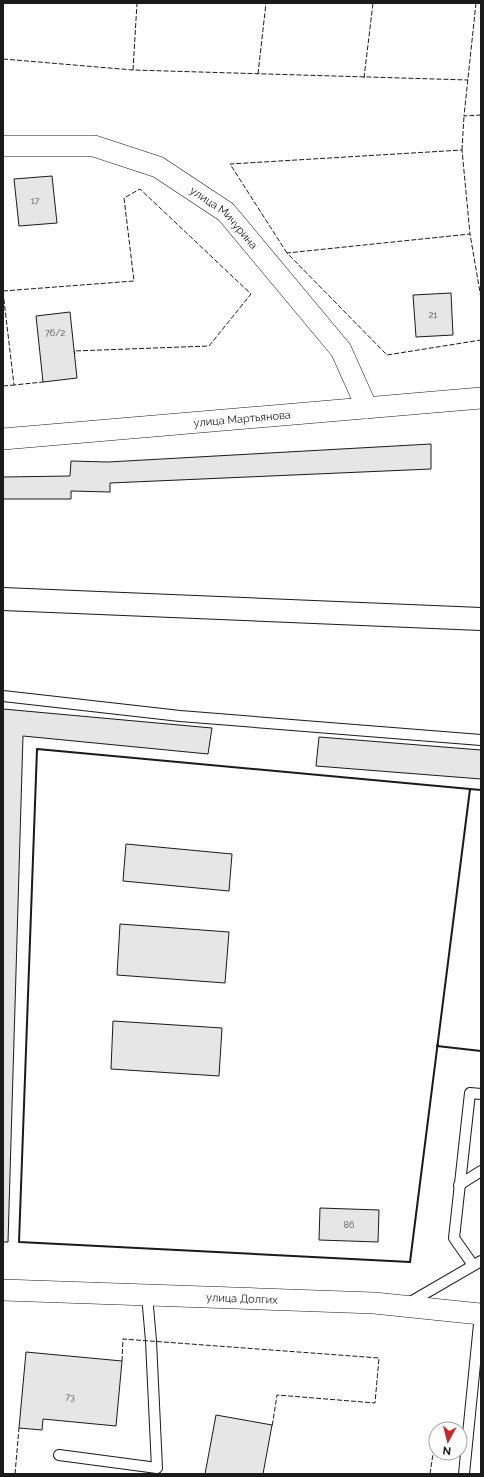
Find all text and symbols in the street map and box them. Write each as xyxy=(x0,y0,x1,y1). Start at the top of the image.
street label: улица Мичурина xyxy=(188,184,260,251)
house number: 17 xyxy=(31,196,39,206)
house number: 21 xyxy=(429,310,437,320)
house number: 76/2 xyxy=(45,328,65,338)
street label: улица Мартьянова xyxy=(193,408,291,429)
house number: 86 xyxy=(344,1220,355,1230)
street label: улица Долгих xyxy=(206,1291,278,1306)
house number: 73 xyxy=(65,1392,75,1402)
north arrow xyxy=(428,1421,468,1461)
text: N xyxy=(442,1443,452,1457)

